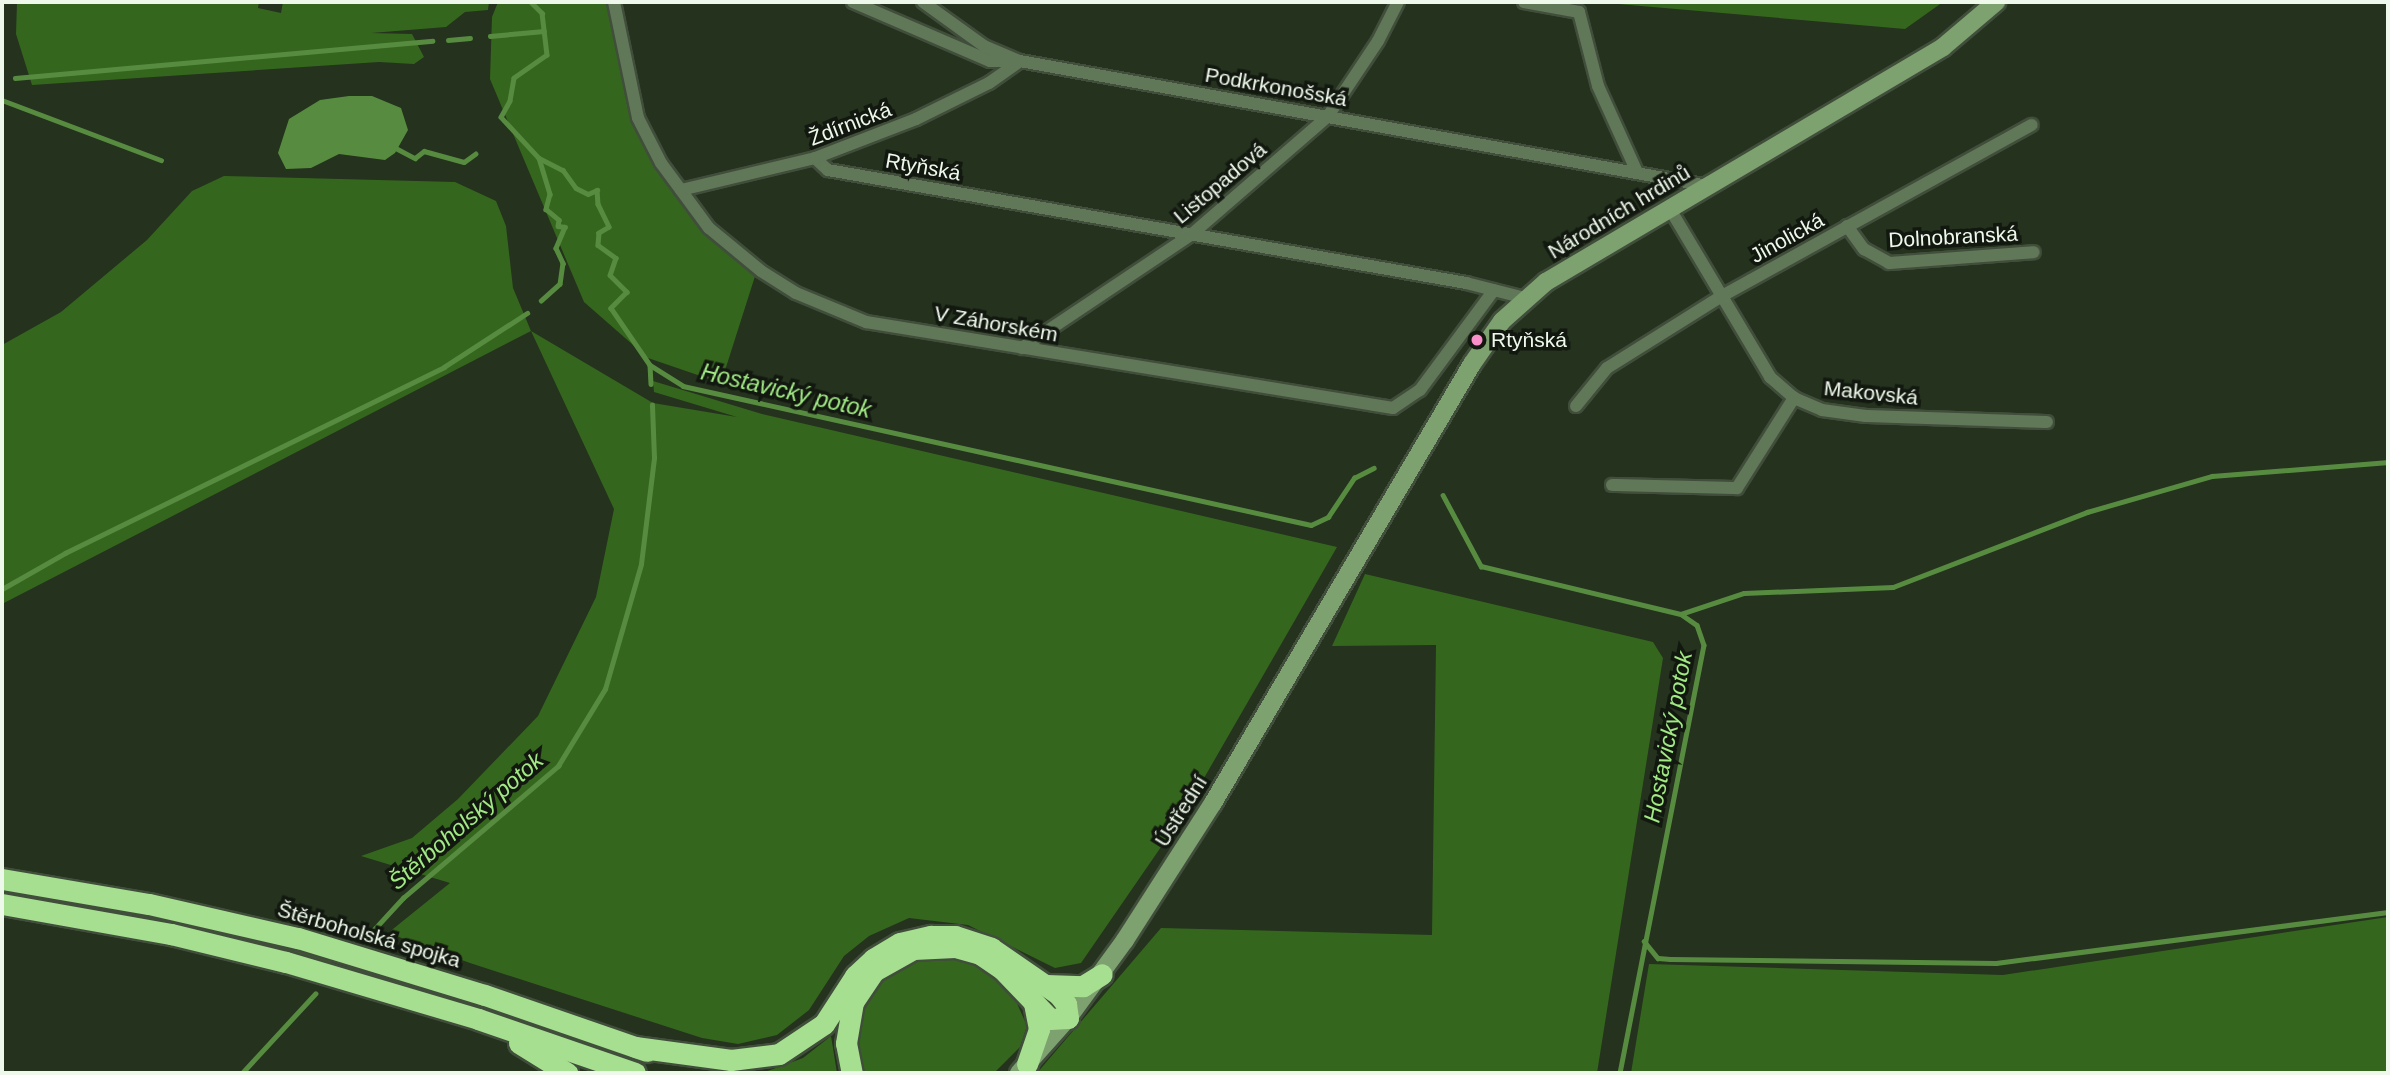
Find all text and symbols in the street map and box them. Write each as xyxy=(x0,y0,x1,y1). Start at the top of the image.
street label: Podkrkonošská xyxy=(1203,62,1349,112)
street label: Ždírnická xyxy=(805,97,895,151)
street label: Listopadová xyxy=(1169,137,1271,229)
street label: Rtyňská xyxy=(883,148,963,186)
street label: Národních hrdinů xyxy=(1543,160,1695,264)
street label: Jinolická xyxy=(1746,207,1828,269)
street label: Dolnobranská xyxy=(1888,221,2018,253)
street label: V Záhorském xyxy=(932,301,1060,347)
place label: Rtyňská xyxy=(1491,327,1567,353)
marker: Rtyňská xyxy=(1469,332,1485,348)
water label: Hostavický potok xyxy=(698,358,874,424)
street label: Makovská xyxy=(1823,376,1919,410)
water label: Hostavický potok xyxy=(1638,649,1698,825)
water label: Štěrboholský potok xyxy=(383,746,549,896)
street label: Ústřední xyxy=(1149,771,1213,851)
street label: Štěrboholská spojka xyxy=(275,897,463,973)

